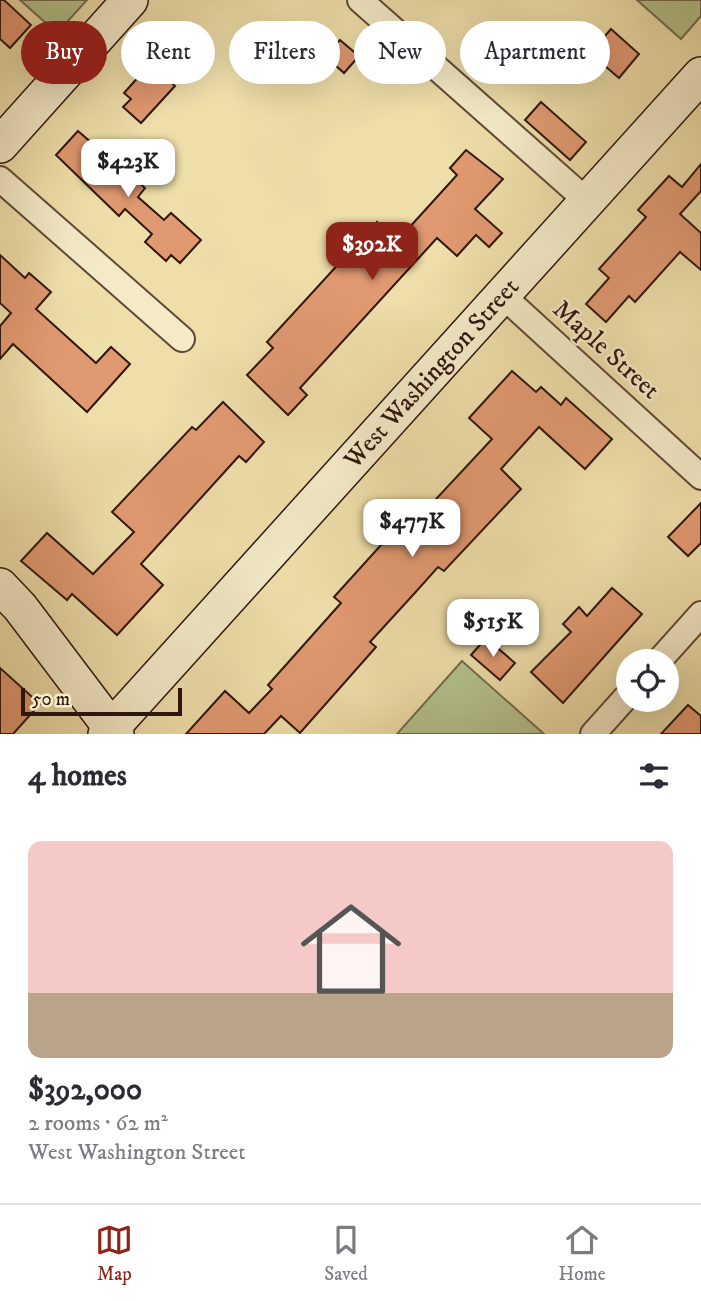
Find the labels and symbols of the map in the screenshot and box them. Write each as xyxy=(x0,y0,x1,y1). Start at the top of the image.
pin: $423K xyxy=(79,140,177,199)
pin: $392K xyxy=(323,222,421,282)
street label: West Washington Street xyxy=(336,271,526,476)
street label: Maple Street xyxy=(545,293,667,407)
pin: $477K xyxy=(363,500,461,559)
pin: $515K xyxy=(444,600,542,659)
scale bar xyxy=(21,685,182,717)

